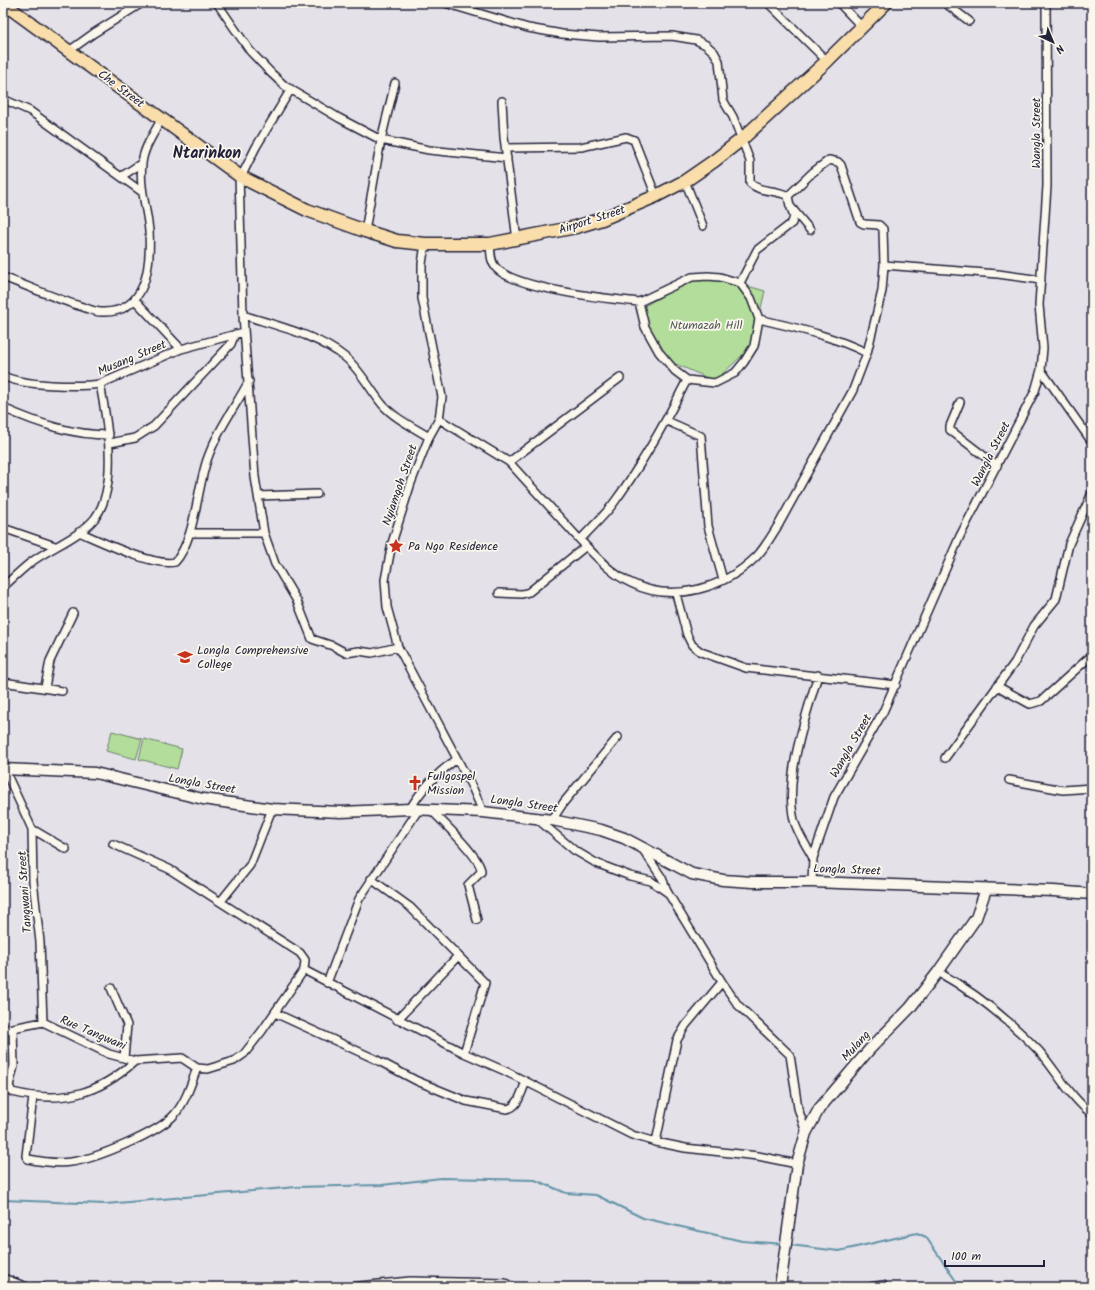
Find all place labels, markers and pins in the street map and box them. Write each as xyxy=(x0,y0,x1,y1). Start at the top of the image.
place icon: Pa Ngo Residence xyxy=(387,537,405,555)
place label: Pa Ngo Residence xyxy=(408,537,499,556)
place label: Longla Comprehensive College xyxy=(197,641,309,674)
school or university icon: Longla Comprehensive College xyxy=(176,648,194,666)
place label: Fullgospel Mission xyxy=(427,767,475,800)
church icon: Fullgospel Mission xyxy=(406,774,424,792)

